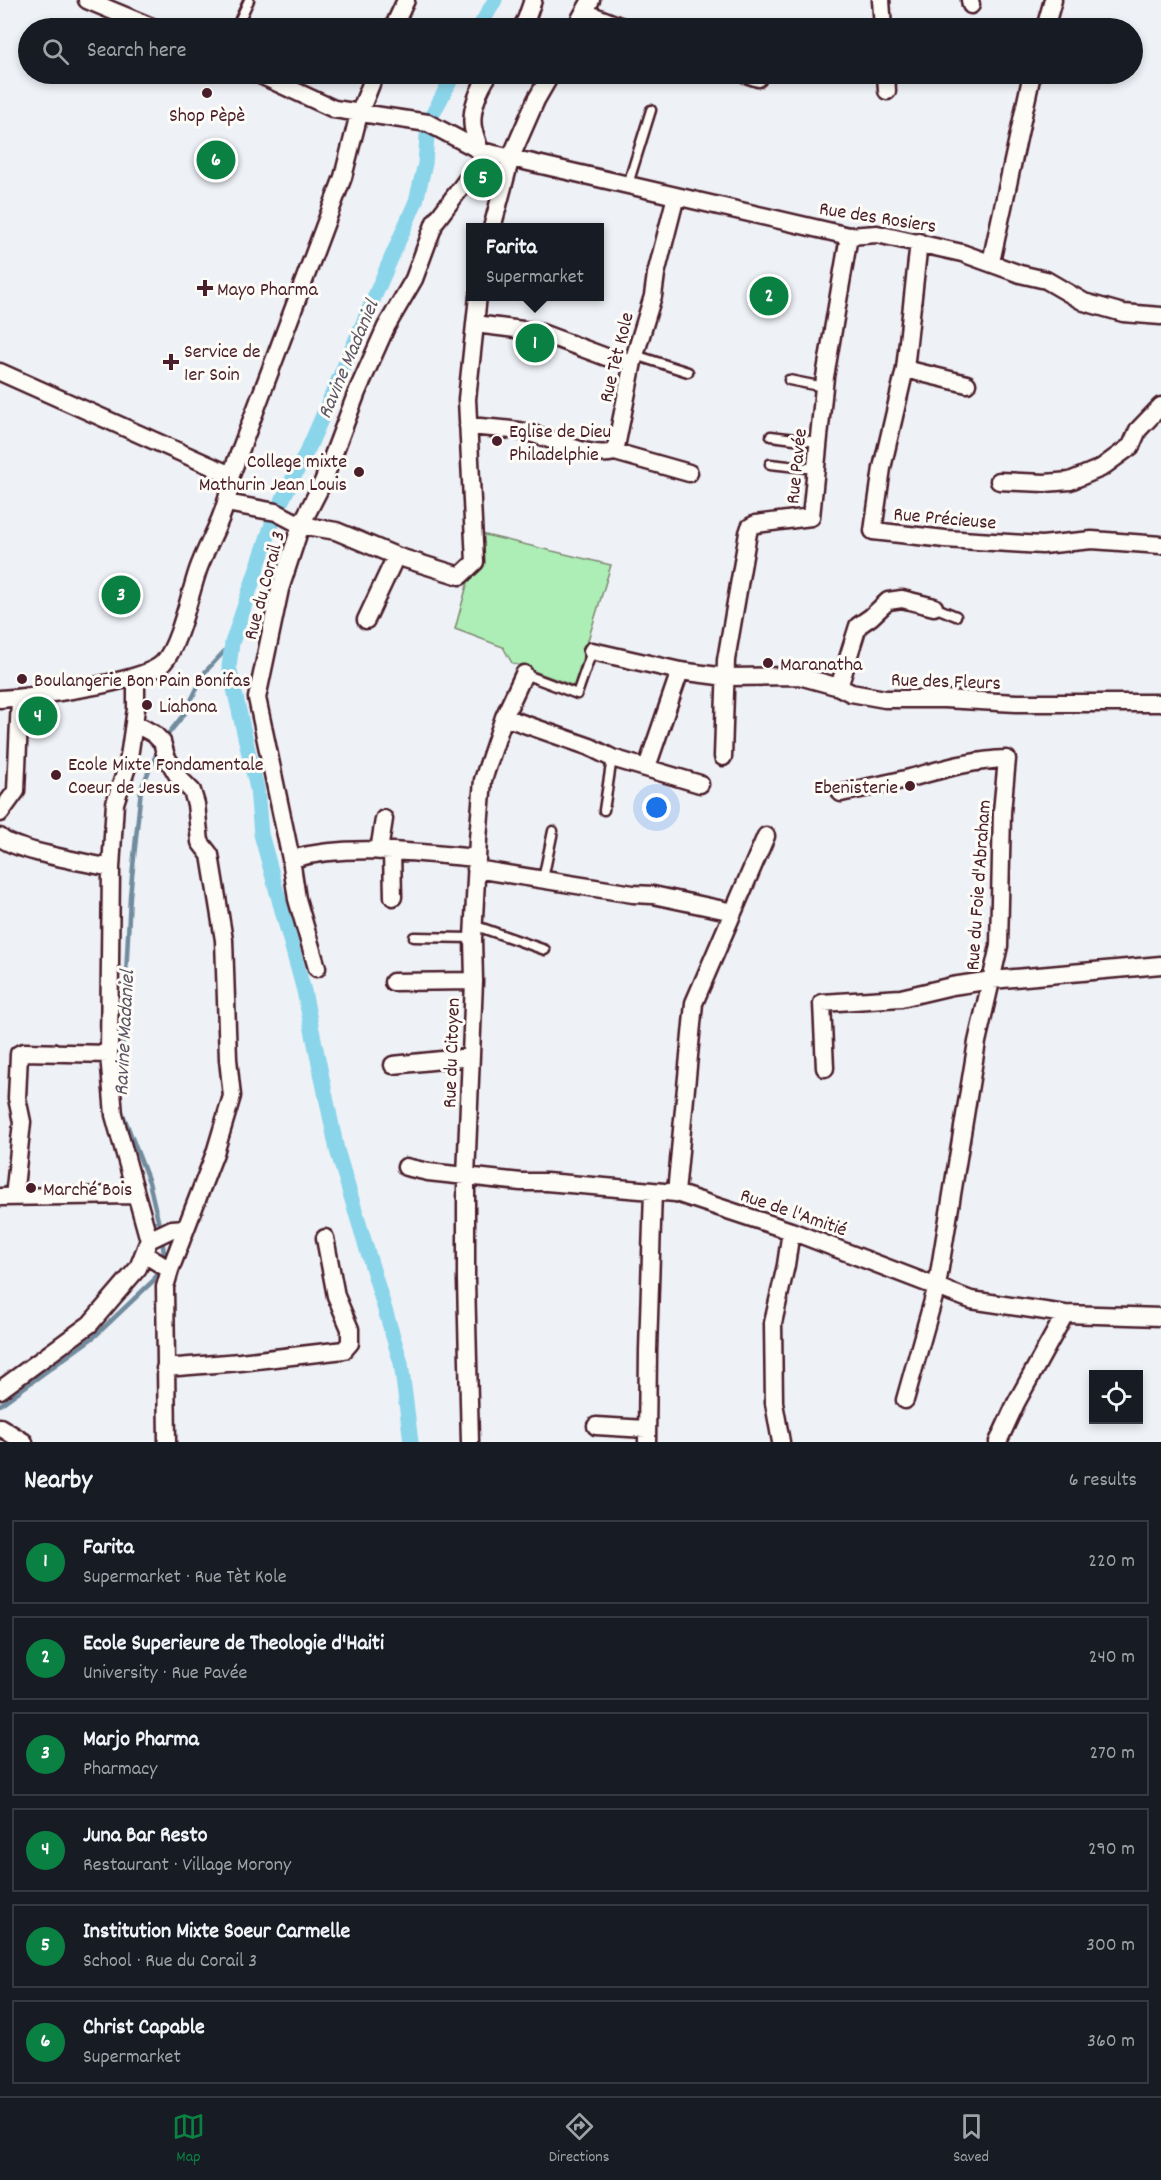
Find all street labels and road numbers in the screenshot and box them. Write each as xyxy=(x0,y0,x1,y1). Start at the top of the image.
street label: Rue des Rosiers xyxy=(817,196,938,242)
street label: Rue Tèt Kole xyxy=(593,310,643,406)
street label: Rue Pavée xyxy=(780,427,816,506)
street label: Rue Précieuse xyxy=(892,502,998,538)
street label: Rue du Corail 3 xyxy=(238,528,294,643)
street label: Rue des Fleurs xyxy=(891,667,1001,699)
street label: Rue du Foie d'Abraham xyxy=(960,799,1000,972)
street label: Rue du Citoyen xyxy=(437,998,469,1109)
street label: Rue de l'Amitié xyxy=(736,1182,850,1245)

